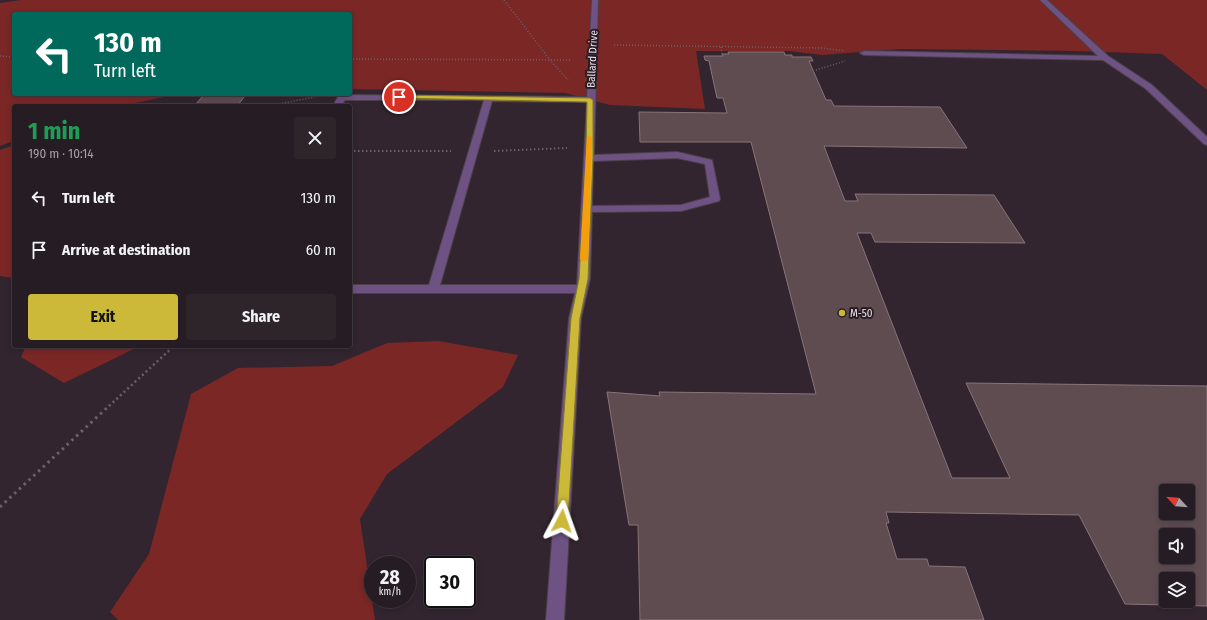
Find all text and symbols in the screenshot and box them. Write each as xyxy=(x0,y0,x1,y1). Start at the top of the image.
text: 130 m xyxy=(94,26,162,59)
icon: left xyxy=(28,28,80,80)
street label: Ballard Drive xyxy=(584,30,601,88)
text: Turn left xyxy=(94,60,156,82)
pin xyxy=(382,80,416,114)
icon: arrive xyxy=(388,86,410,108)
text: 1 min xyxy=(28,117,80,145)
button: close xyxy=(294,117,336,159)
text: 190 m · 10:14 xyxy=(28,146,94,161)
icon: left xyxy=(28,187,50,209)
text: Turn left xyxy=(62,189,115,207)
text: 130 m xyxy=(301,189,336,207)
icon: arrive xyxy=(28,239,50,261)
text: Arrive at destination xyxy=(62,241,190,259)
text: 60 m xyxy=(306,241,336,259)
button: Exit xyxy=(28,294,178,340)
button: Share xyxy=(186,294,336,340)
place label: M-50 xyxy=(850,307,873,320)
marker: M-50 xyxy=(837,308,847,318)
north arrow xyxy=(1159,484,1195,520)
map controls xyxy=(1159,484,1195,608)
position arrow xyxy=(541,500,583,542)
button: sound xyxy=(1159,528,1195,564)
speed limit sign: 30 xyxy=(424,556,476,608)
text: 28 xyxy=(380,565,400,589)
button: layers xyxy=(1159,572,1195,608)
text: km/h xyxy=(379,586,401,598)

